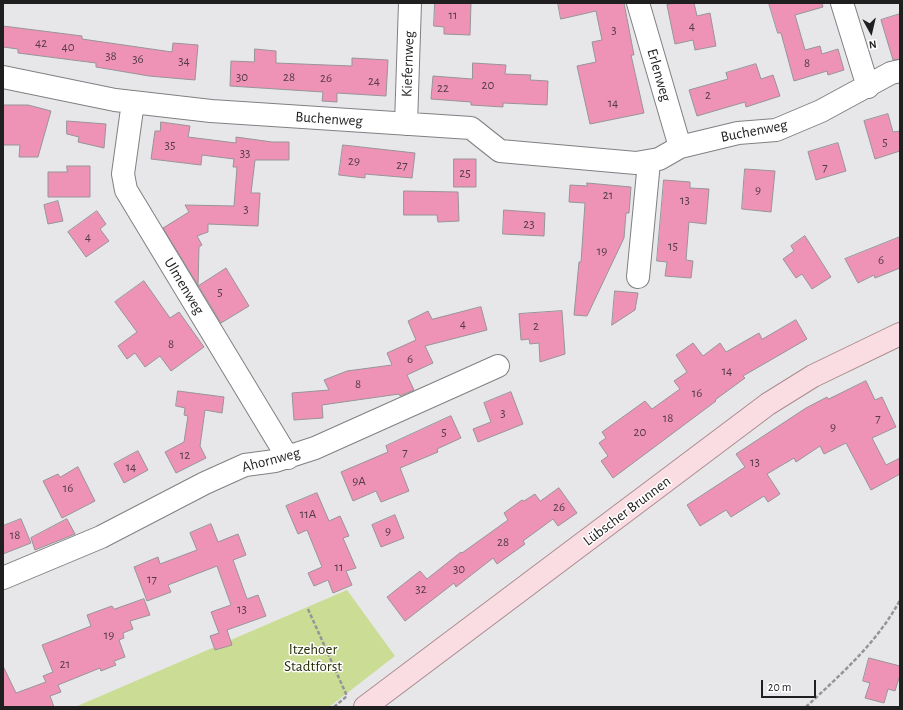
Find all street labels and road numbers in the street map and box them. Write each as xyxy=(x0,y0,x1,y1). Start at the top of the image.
street label: Kiefernweg xyxy=(398,31,418,97)
street label: Erlenweg xyxy=(643,47,675,103)
street label: Buchenweg xyxy=(295,108,363,130)
street label: Buchenweg xyxy=(719,116,789,146)
street label: Ulmenweg xyxy=(160,254,208,318)
street label: Ahornweg xyxy=(240,444,302,476)
street label: Lübscher Brunnen xyxy=(580,472,674,550)

